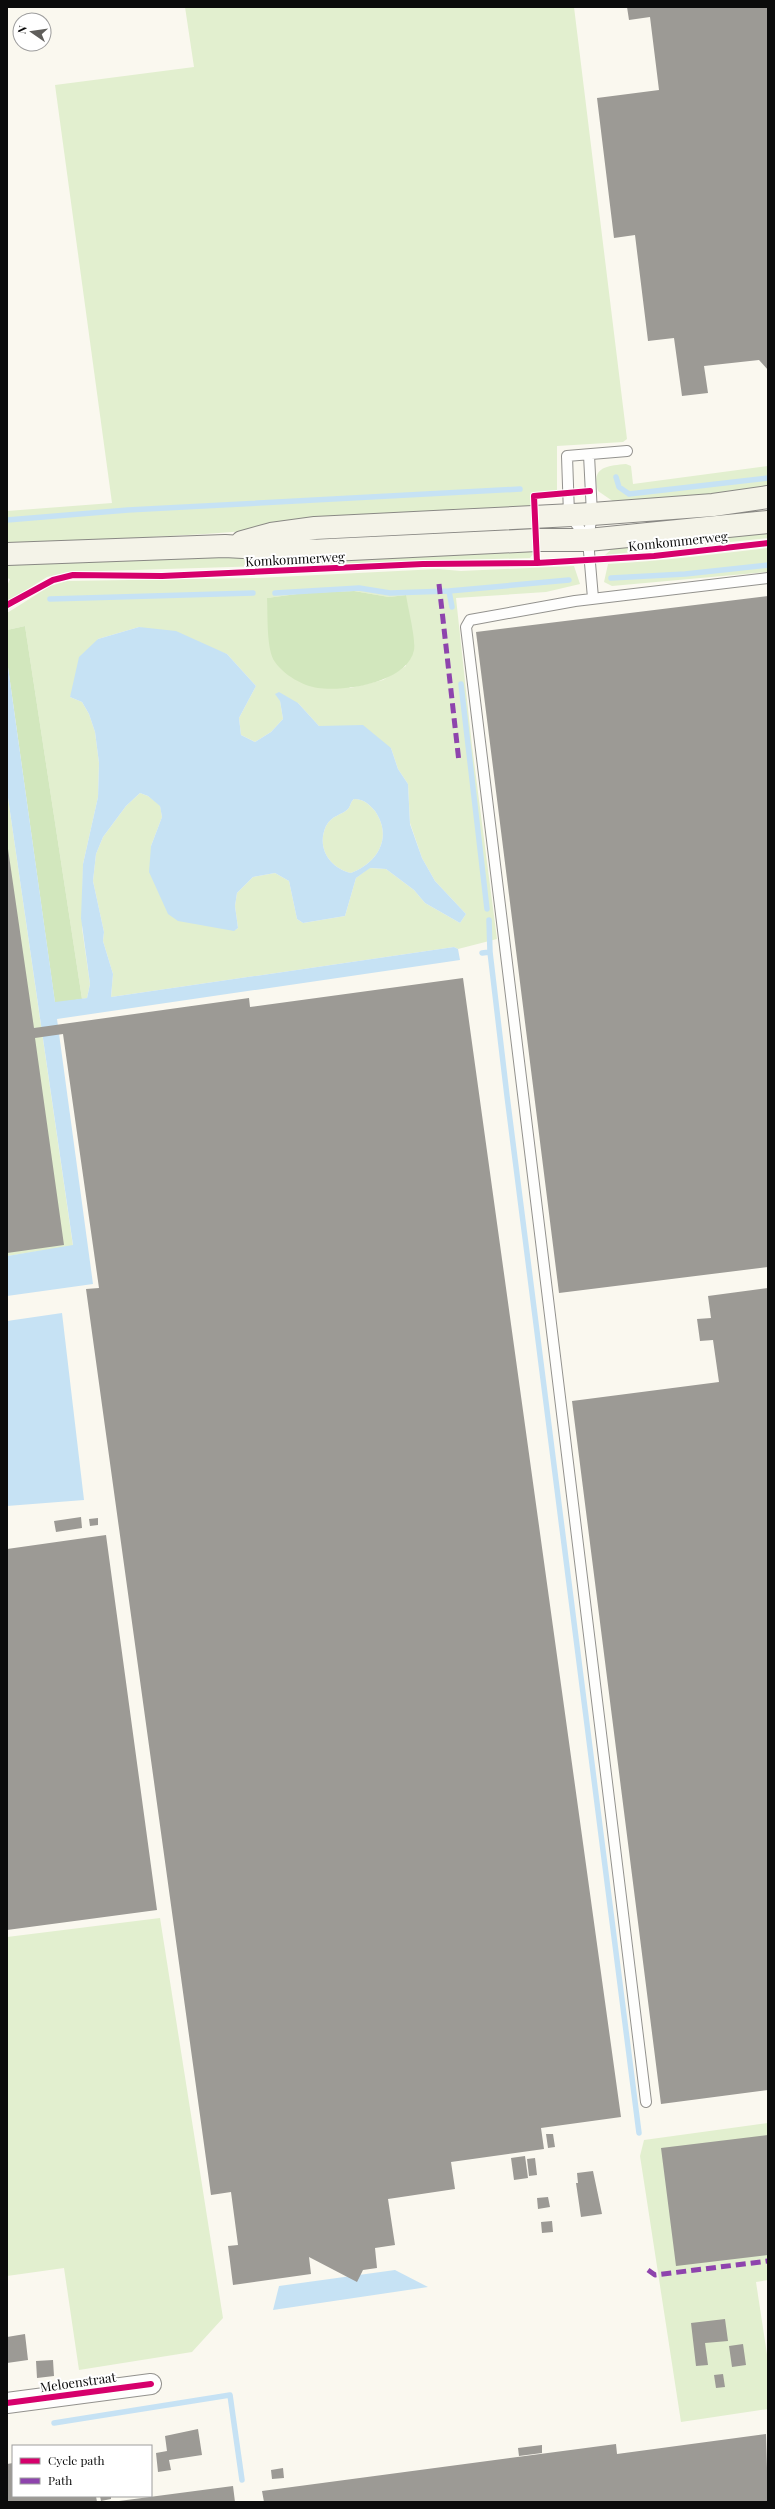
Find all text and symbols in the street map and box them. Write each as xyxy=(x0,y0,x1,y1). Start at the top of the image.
north arrow xyxy=(12,12,52,52)
text: N xyxy=(14,24,30,35)
street label: Komkommerweg xyxy=(627,527,729,554)
street label: Komkommerweg xyxy=(245,547,345,570)
street label: Meloenstraat xyxy=(39,2368,117,2395)
legend xyxy=(12,2445,152,2497)
text: Cycle path xyxy=(48,2452,105,2468)
text: Path xyxy=(48,2472,72,2488)

